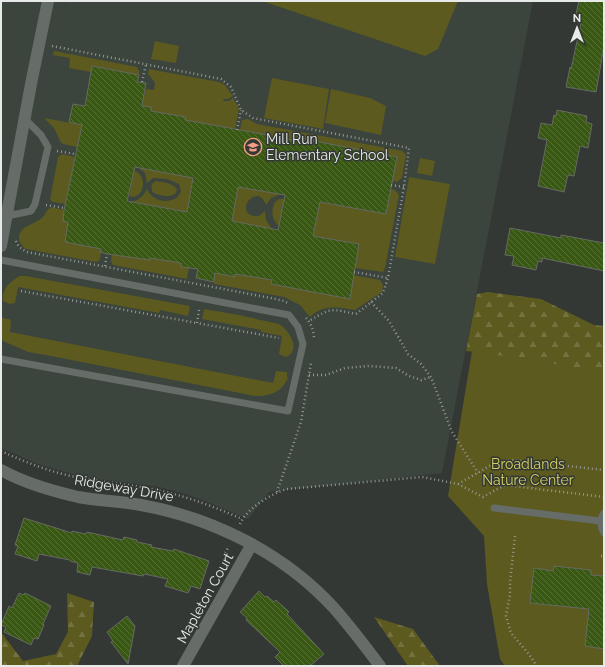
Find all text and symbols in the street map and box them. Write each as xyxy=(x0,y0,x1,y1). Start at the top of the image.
north arrow xyxy=(557,8,597,48)
text: N xyxy=(573,12,581,25)
place label: Mill Run Elementary School xyxy=(266,131,389,163)
school or university icon: Mill Run Elementary School xyxy=(243,137,263,157)
park label: Broadlands Nature Center xyxy=(482,456,574,488)
street label: Ridgeway Drive xyxy=(73,471,175,505)
street label: Mapleton Court xyxy=(174,550,237,646)

